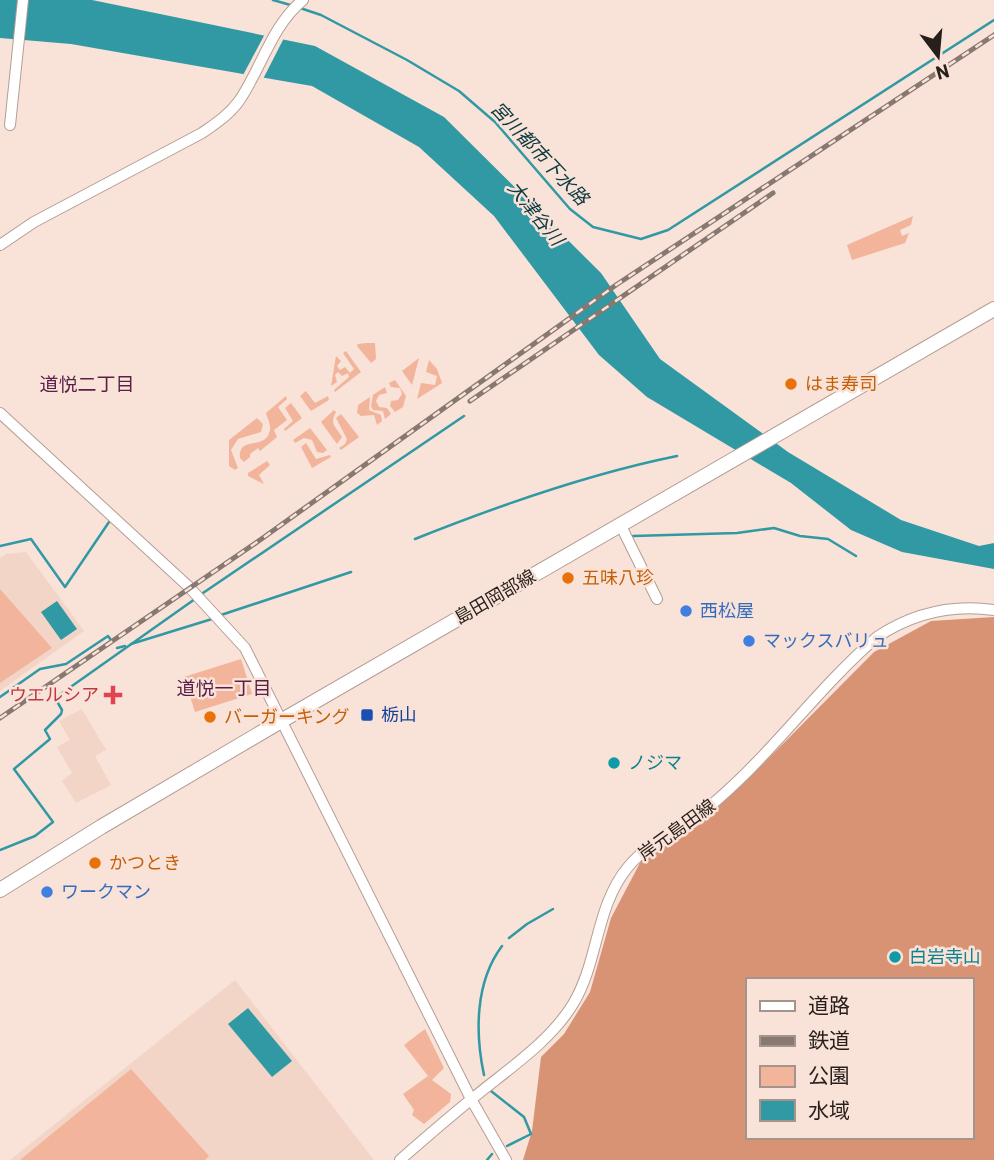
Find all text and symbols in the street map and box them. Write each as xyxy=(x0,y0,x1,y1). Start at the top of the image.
north arrow xyxy=(903,21,973,91)
text: N xyxy=(934,60,952,86)
water label: 宮川都市下水路 xyxy=(487,96,595,211)
water label: 大津谷川 xyxy=(504,176,570,251)
district label: 道悦二丁目 xyxy=(39,372,135,395)
place label: はま寿司 xyxy=(805,372,877,394)
marker: はま寿司 xyxy=(783,376,799,392)
street label: 島田岡部線 xyxy=(450,564,539,628)
place label: 五味八珍 xyxy=(582,566,654,588)
marker: 五味八珍 xyxy=(560,570,576,586)
place label: 西松屋 xyxy=(700,599,754,621)
marker: 西松屋 xyxy=(678,603,694,619)
place label: マックスバリュ xyxy=(763,629,888,651)
marker: マックスバリュ xyxy=(741,633,757,649)
district label: 道悦一丁目 xyxy=(176,676,272,699)
place label: ウエルシア xyxy=(9,683,99,705)
marker: ウエルシア xyxy=(105,687,121,703)
place label: 栃山 xyxy=(381,703,417,725)
place label: バーガーキング xyxy=(224,705,349,727)
marker: 栃山 xyxy=(359,707,375,723)
marker: バーガーキング xyxy=(202,709,218,725)
place label: ノジマ xyxy=(628,751,682,773)
marker: ノジマ xyxy=(606,755,622,771)
street label: 岸元島田線 xyxy=(634,794,719,865)
place label: かつとき xyxy=(109,851,181,873)
marker: かつとき xyxy=(87,855,103,871)
place label: ワークマン xyxy=(61,880,151,902)
marker: ワークマン xyxy=(39,884,55,900)
place label: 白岩寺山 xyxy=(909,945,981,967)
marker: 白岩寺山 xyxy=(887,949,903,965)
legend xyxy=(746,978,973,1139)
text: 道路 xyxy=(808,992,850,1017)
text: 鉄道 xyxy=(808,1027,850,1052)
text: 公園 xyxy=(808,1062,850,1087)
text: 水域 xyxy=(808,1097,850,1122)

